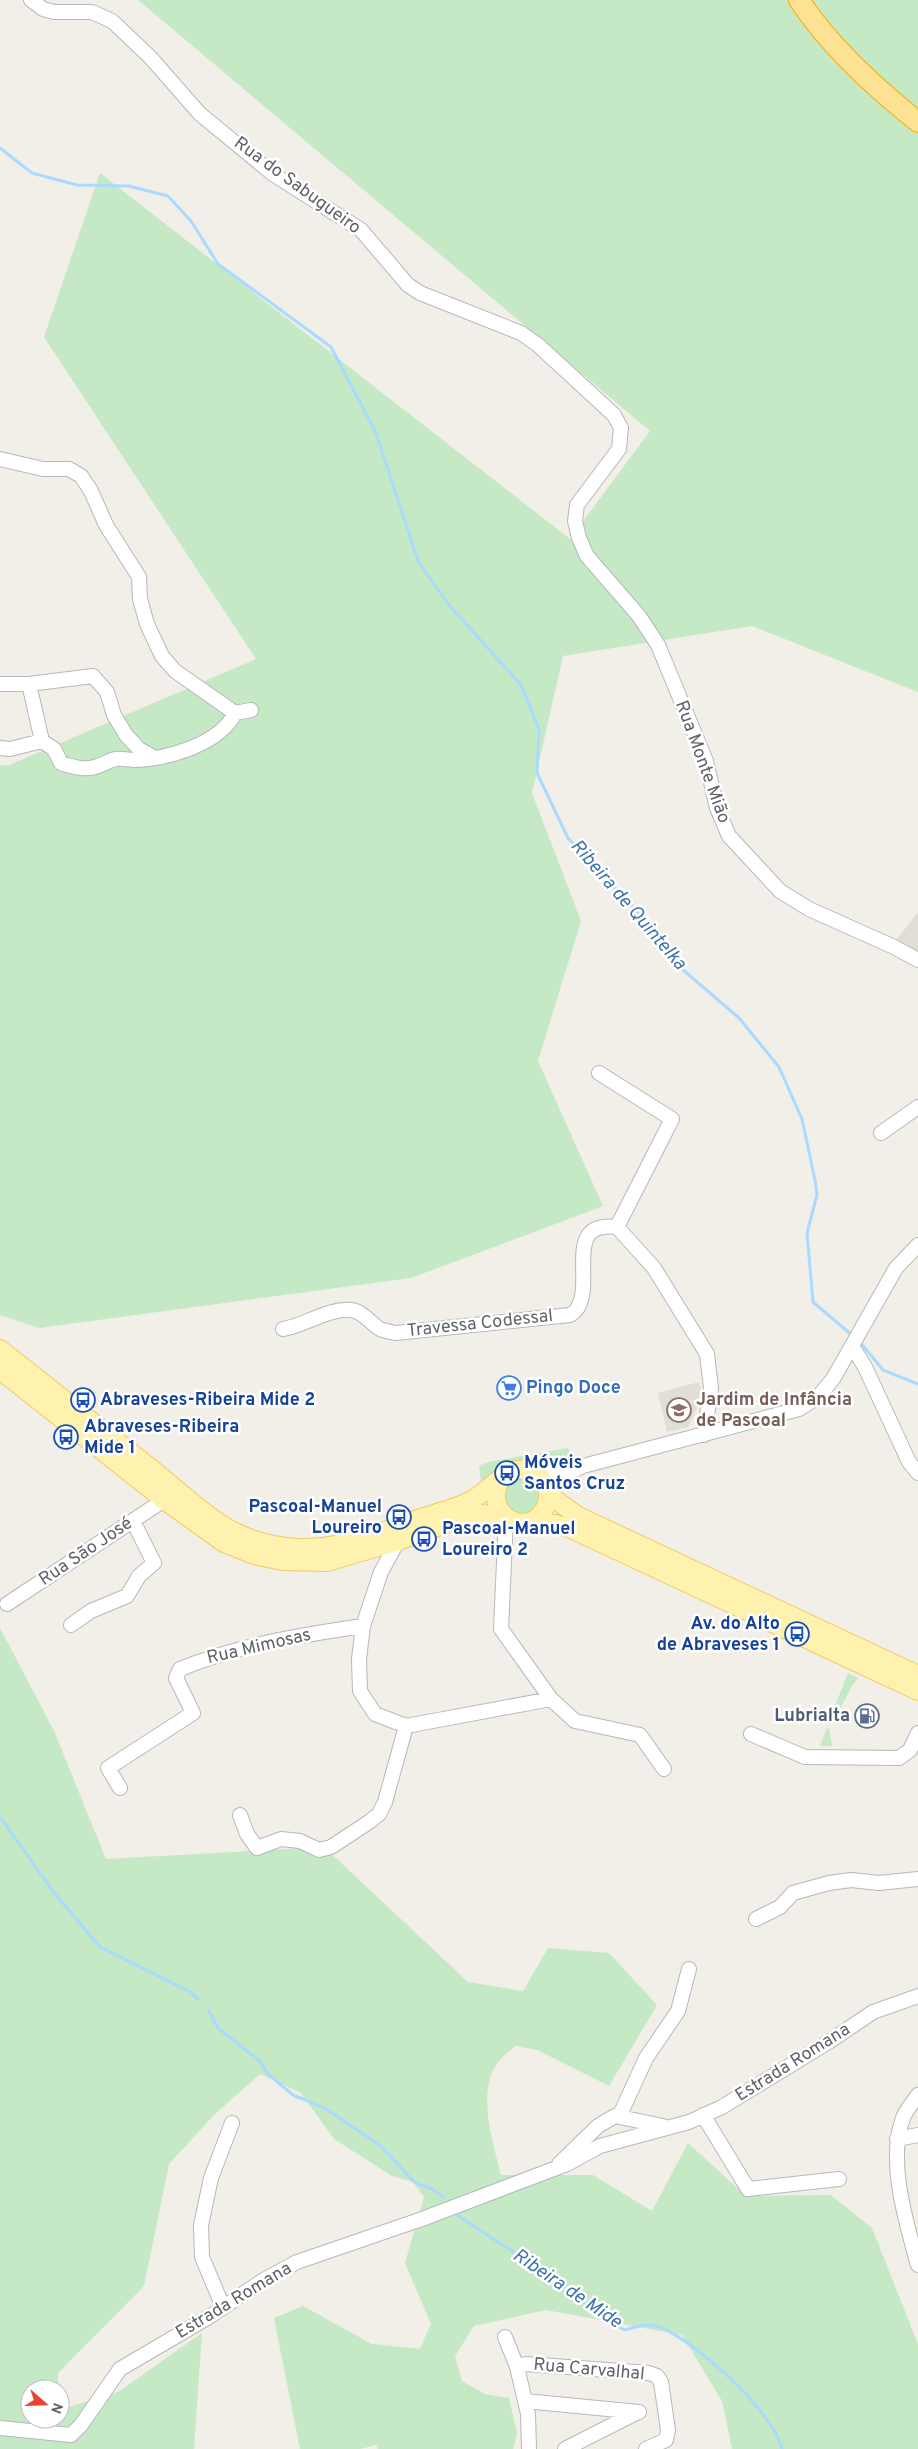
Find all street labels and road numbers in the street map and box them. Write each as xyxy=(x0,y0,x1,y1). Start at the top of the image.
street label: Rua do Sabugueiro xyxy=(229,132,365,240)
street label: Rua Monte Mião xyxy=(669,697,735,827)
street label: Travessa Codessal xyxy=(406,1305,554,1343)
street label: Rua São José xyxy=(35,1512,137,1592)
street label: Rua Mimosas xyxy=(205,1624,313,1670)
street label: Estrada Romana xyxy=(731,2018,855,2108)
street label: Estrada Romana xyxy=(172,2257,296,2345)
street label: Rua Carvalhal xyxy=(532,2354,646,2386)

